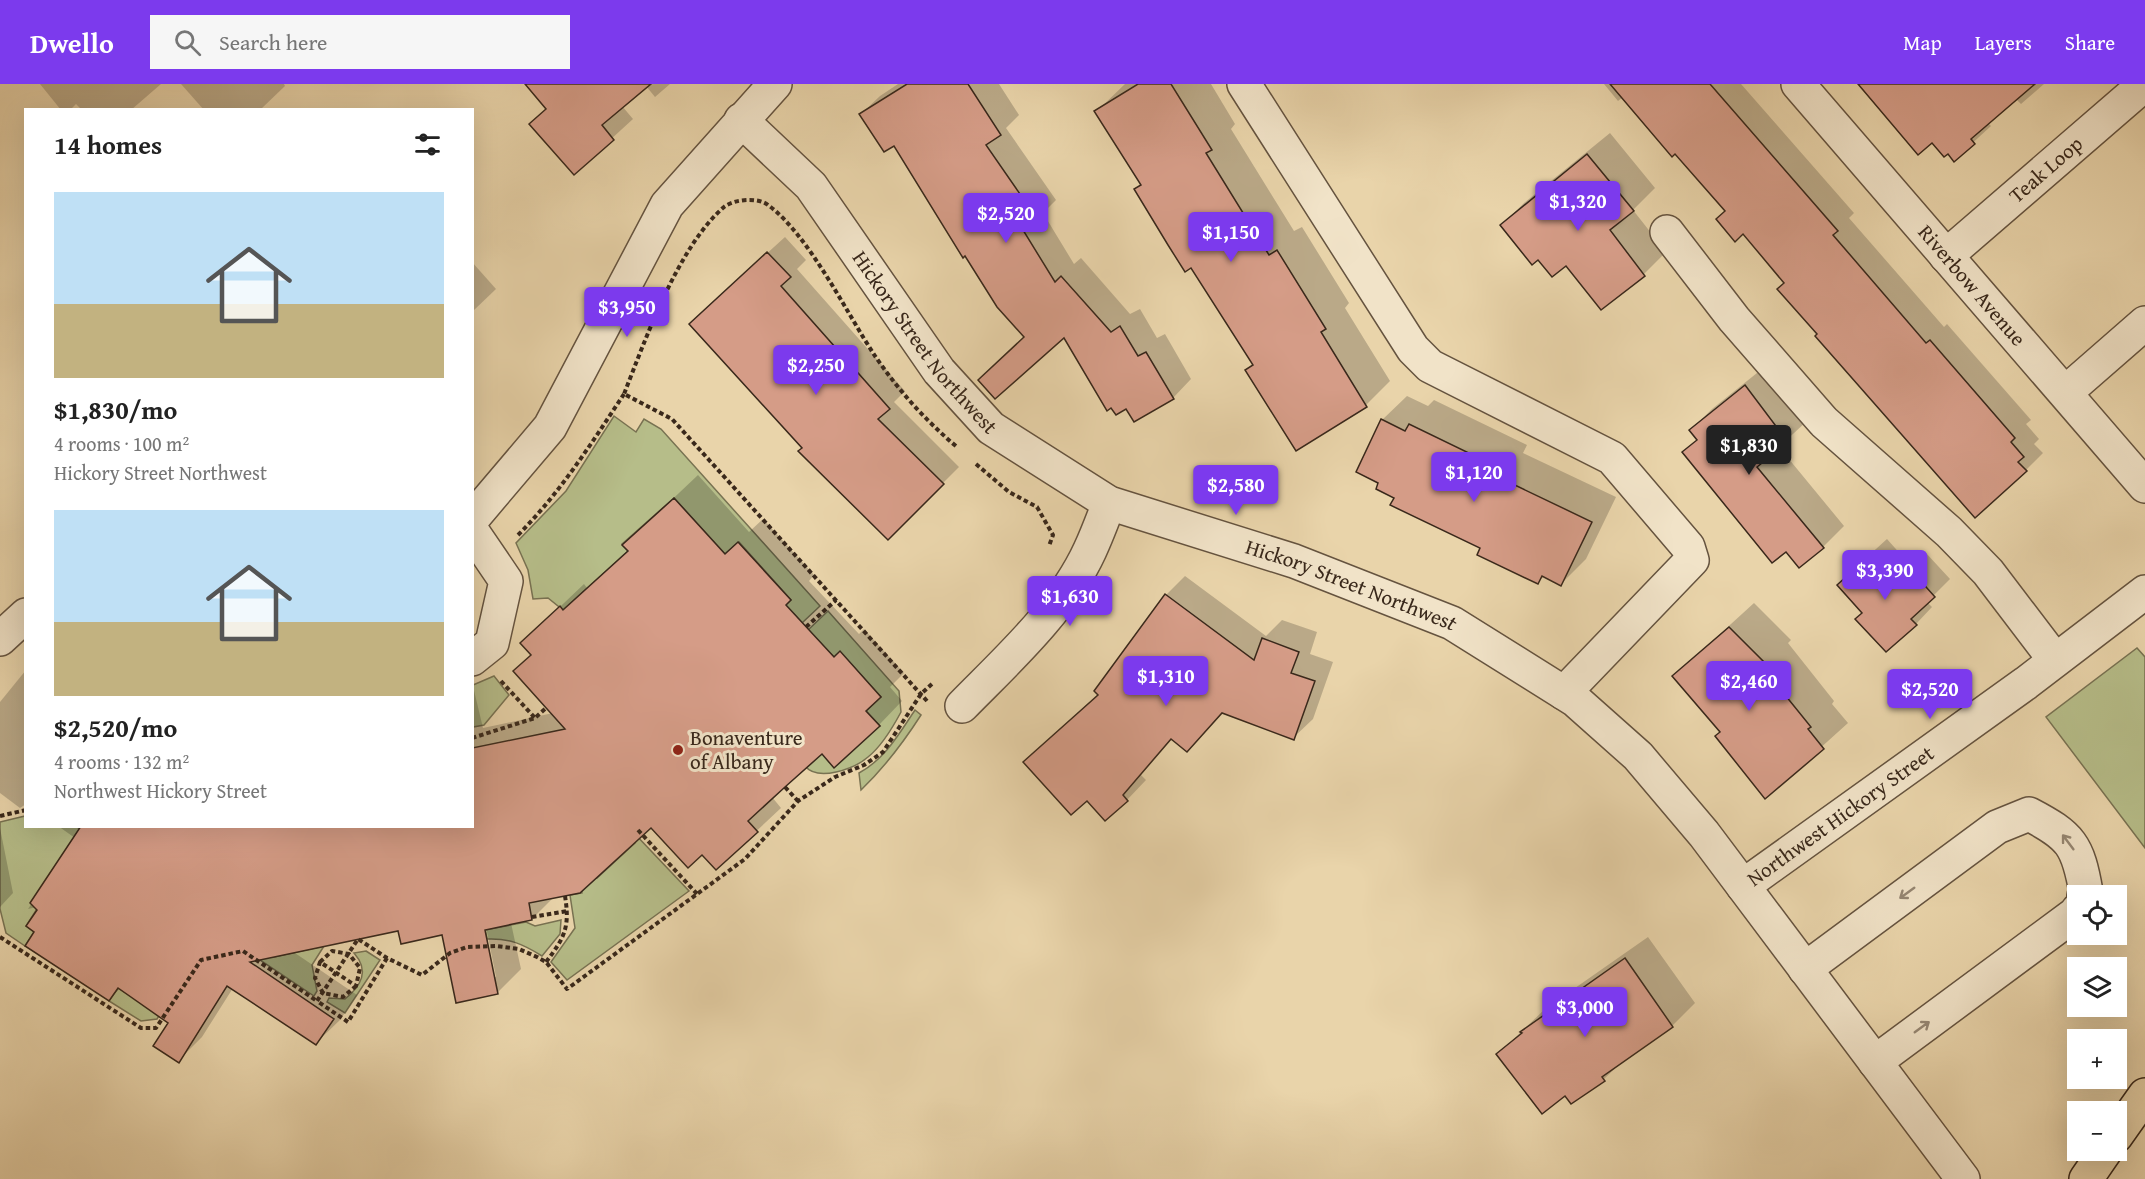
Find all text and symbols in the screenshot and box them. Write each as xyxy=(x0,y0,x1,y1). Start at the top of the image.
search box xyxy=(150,15,570,69)
text: Dwello xyxy=(30,22,114,63)
icon: search xyxy=(171,26,204,59)
text: Search here xyxy=(219,26,327,58)
text: Map xyxy=(1903,27,1942,58)
text: Layers xyxy=(1975,27,2032,58)
text: Share xyxy=(2065,27,2115,58)
text: 14 homes xyxy=(54,125,162,164)
icon: filters xyxy=(411,128,444,161)
street label: Teak Loop xyxy=(2002,128,2089,210)
pin: $1,320 xyxy=(1529,181,1627,232)
text: $1,320 xyxy=(1549,186,1607,215)
pin: $2,520 xyxy=(957,193,1055,244)
text: $2,520 xyxy=(977,198,1035,227)
pin: $1,150 xyxy=(1182,212,1280,263)
text: $1,150 xyxy=(1202,217,1260,246)
street label: Riverbow Avenue xyxy=(1911,217,2034,353)
icon: home xyxy=(195,231,303,339)
street label: Hickory Street Northwest xyxy=(845,244,1006,441)
pin: $3,950 xyxy=(578,287,676,338)
text: $3,950 xyxy=(598,292,656,321)
pin: $2,250 xyxy=(767,345,865,396)
text: $2,250 xyxy=(787,350,845,379)
text: $1,830/mo xyxy=(54,390,177,429)
pin: $1,830 xyxy=(1700,425,1798,476)
text: 4 rooms · 100 m² xyxy=(54,429,189,458)
text: $1,830 xyxy=(1720,430,1778,459)
pin: $1,120 xyxy=(1425,452,1523,503)
text: $1,120 xyxy=(1445,457,1503,486)
text: Hickory Street Northwest xyxy=(54,458,267,487)
pin: $2,580 xyxy=(1187,465,1285,516)
text: $2,580 xyxy=(1207,470,1265,499)
street label: Hickory Street Northwest xyxy=(1242,531,1464,638)
icon: home xyxy=(195,549,303,657)
pin: $3,390 xyxy=(1836,550,1934,601)
text: $3,390 xyxy=(1856,555,1914,584)
pin: $1,630 xyxy=(1021,576,1119,627)
text: $1,630 xyxy=(1041,581,1099,610)
pin: $1,310 xyxy=(1117,656,1215,707)
text: $1,310 xyxy=(1137,661,1195,690)
pin: $2,460 xyxy=(1700,661,1798,712)
text: $2,460 xyxy=(1720,666,1778,695)
pin: $2,520 xyxy=(1881,669,1979,720)
text: $2,520 xyxy=(1901,674,1959,703)
text: $2,520/mo xyxy=(54,708,177,747)
place label: Bonaventure of Albany xyxy=(690,722,803,777)
street label: Northwest Hickory Street xyxy=(1740,737,1941,893)
marker: Bonaventure of Albany xyxy=(671,743,685,757)
text: 4 rooms · 132 m² xyxy=(54,747,189,776)
text: Northwest Hickory Street xyxy=(54,776,267,805)
one-way arrow xyxy=(2062,834,2075,850)
map controls xyxy=(2067,885,2127,1161)
button: locate xyxy=(2067,885,2127,945)
one-way arrow xyxy=(1900,887,1916,900)
button: layers xyxy=(2067,957,2127,1017)
pin: $3,000 xyxy=(1536,987,1634,1038)
text: $3,000 xyxy=(1556,992,1614,1021)
one-way arrow xyxy=(1914,1021,1930,1033)
button: + xyxy=(2067,1029,2127,1089)
button: − xyxy=(2067,1101,2127,1161)

